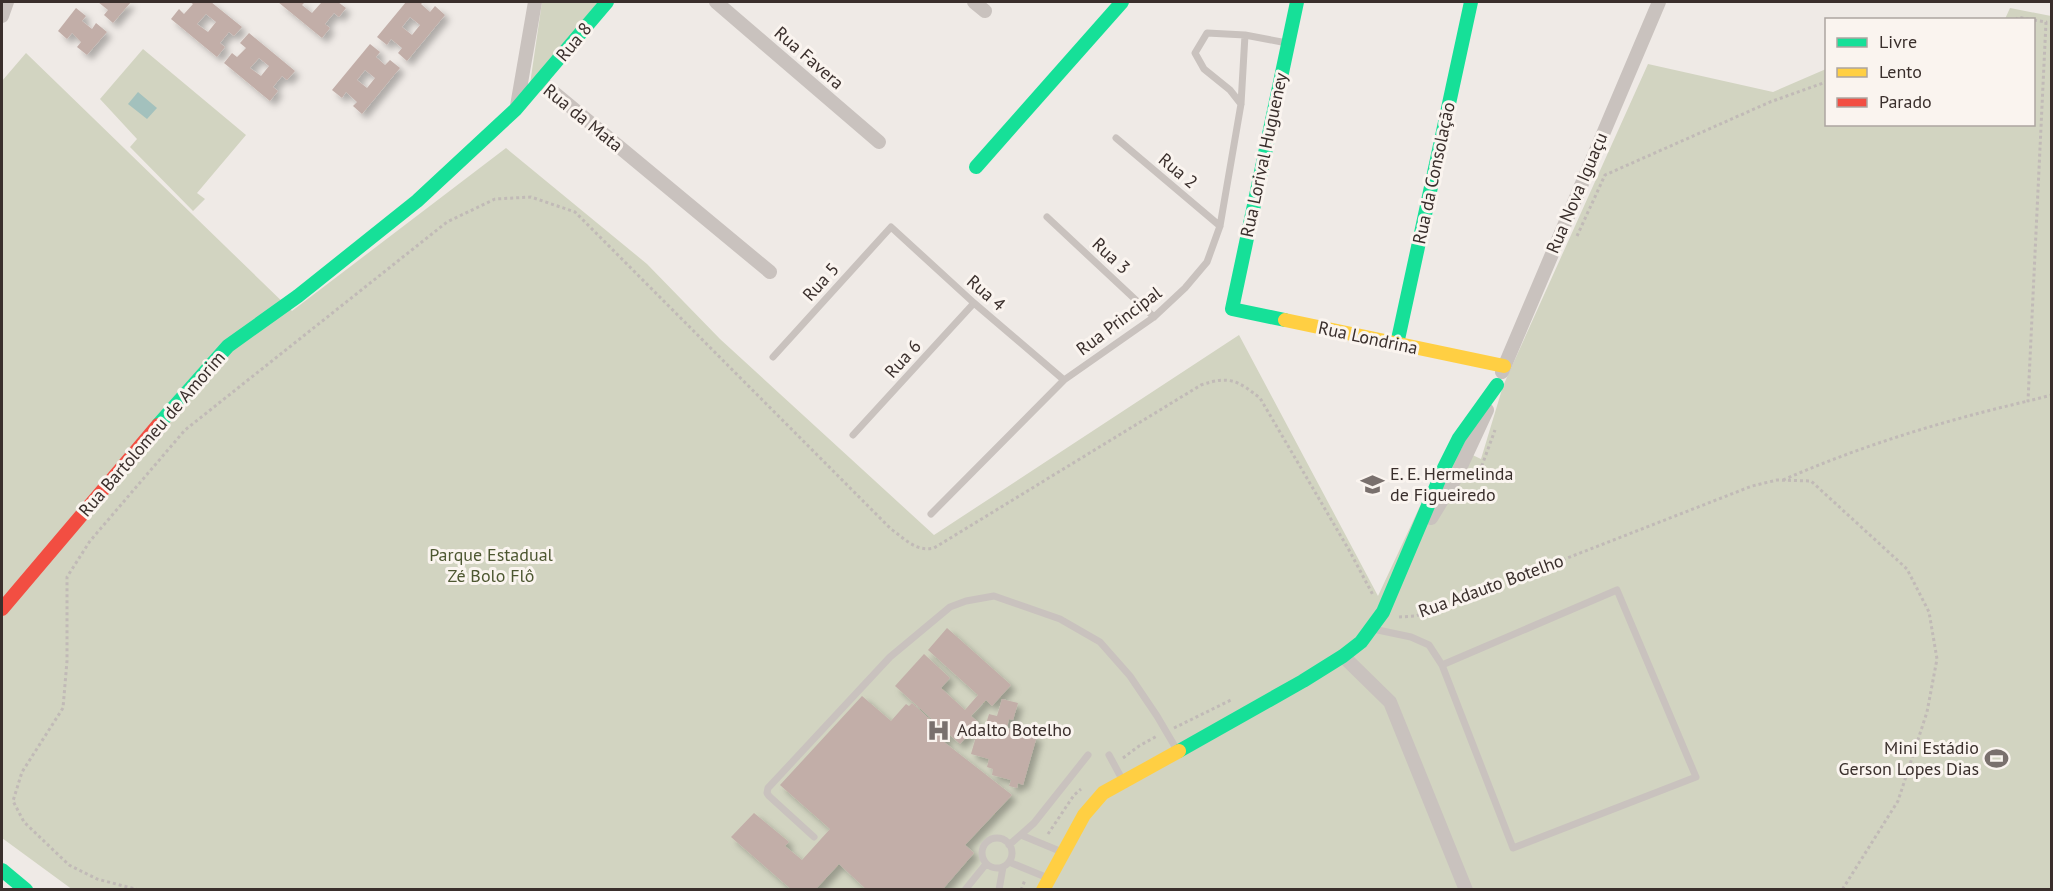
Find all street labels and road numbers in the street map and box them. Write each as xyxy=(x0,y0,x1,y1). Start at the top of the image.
street label: Rua 8 xyxy=(551,18,596,66)
street label: Rua Favera xyxy=(770,21,849,94)
street label: Rua Lorival Hugueney xyxy=(1235,70,1292,239)
street label: Rua da Mata xyxy=(539,79,628,157)
street label: Rua da Consolação xyxy=(1407,100,1460,246)
street label: Rua Nova Iguaçu xyxy=(1541,129,1612,257)
street label: Rua 2 xyxy=(1154,148,1202,193)
street label: Rua 3 xyxy=(1087,232,1135,279)
street label: Rua 5 xyxy=(797,258,844,306)
street label: Rua 4 xyxy=(962,270,1011,316)
street label: Rua Principal xyxy=(1071,281,1167,360)
street label: Rua Londrina xyxy=(1316,316,1420,359)
street label: Rua 6 xyxy=(879,335,926,383)
street label: Rua Bartolomeu de Amorim xyxy=(73,346,230,521)
street label: Rua Adauto Botelho xyxy=(1415,549,1566,622)

